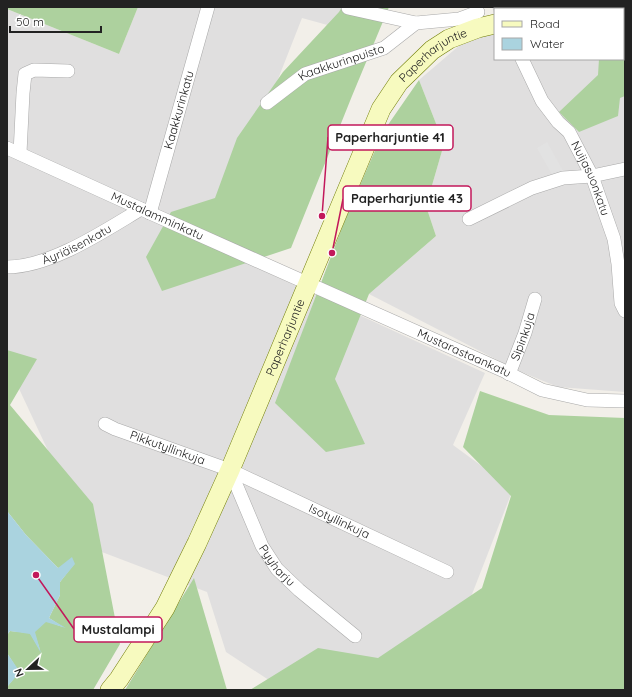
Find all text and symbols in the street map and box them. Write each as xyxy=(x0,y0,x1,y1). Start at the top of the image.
scale bar xyxy=(10,8,101,34)
legend xyxy=(494,8,624,60)
text: 50 m xyxy=(16,14,44,29)
text: Road xyxy=(530,16,560,31)
street label: Paperharjuntie xyxy=(395,25,469,85)
text: Water xyxy=(530,36,565,51)
street label: Kaakkurinpuisto xyxy=(295,40,386,84)
street label: Kaakkurinkatu xyxy=(160,69,197,151)
callout: Paperharjuntie 41 xyxy=(328,125,453,150)
text: Paperharjuntie 41 xyxy=(335,129,445,145)
street label: Nuijasuonkatu xyxy=(568,138,613,218)
callout: Paperharjuntie 43 xyxy=(343,186,471,211)
street label: Mustalamminkatu xyxy=(109,188,206,243)
text: Paperharjuntie 43 xyxy=(351,190,463,206)
street label: Äyriäisenkatu xyxy=(40,221,114,267)
street label: Paperharjuntie xyxy=(262,296,308,378)
street label: Sipinkuja xyxy=(507,311,538,363)
street label: Mustarastaankatu xyxy=(415,325,514,380)
street label: Pikkutyllinkuja xyxy=(128,427,207,468)
street label: Isotyllinkuja xyxy=(307,500,372,542)
street label: Pyyharju xyxy=(256,541,298,589)
callout: Mustalampi xyxy=(74,617,162,642)
text: Mustalampi xyxy=(82,621,154,637)
north arrow xyxy=(8,649,48,689)
text: N xyxy=(11,666,27,679)

